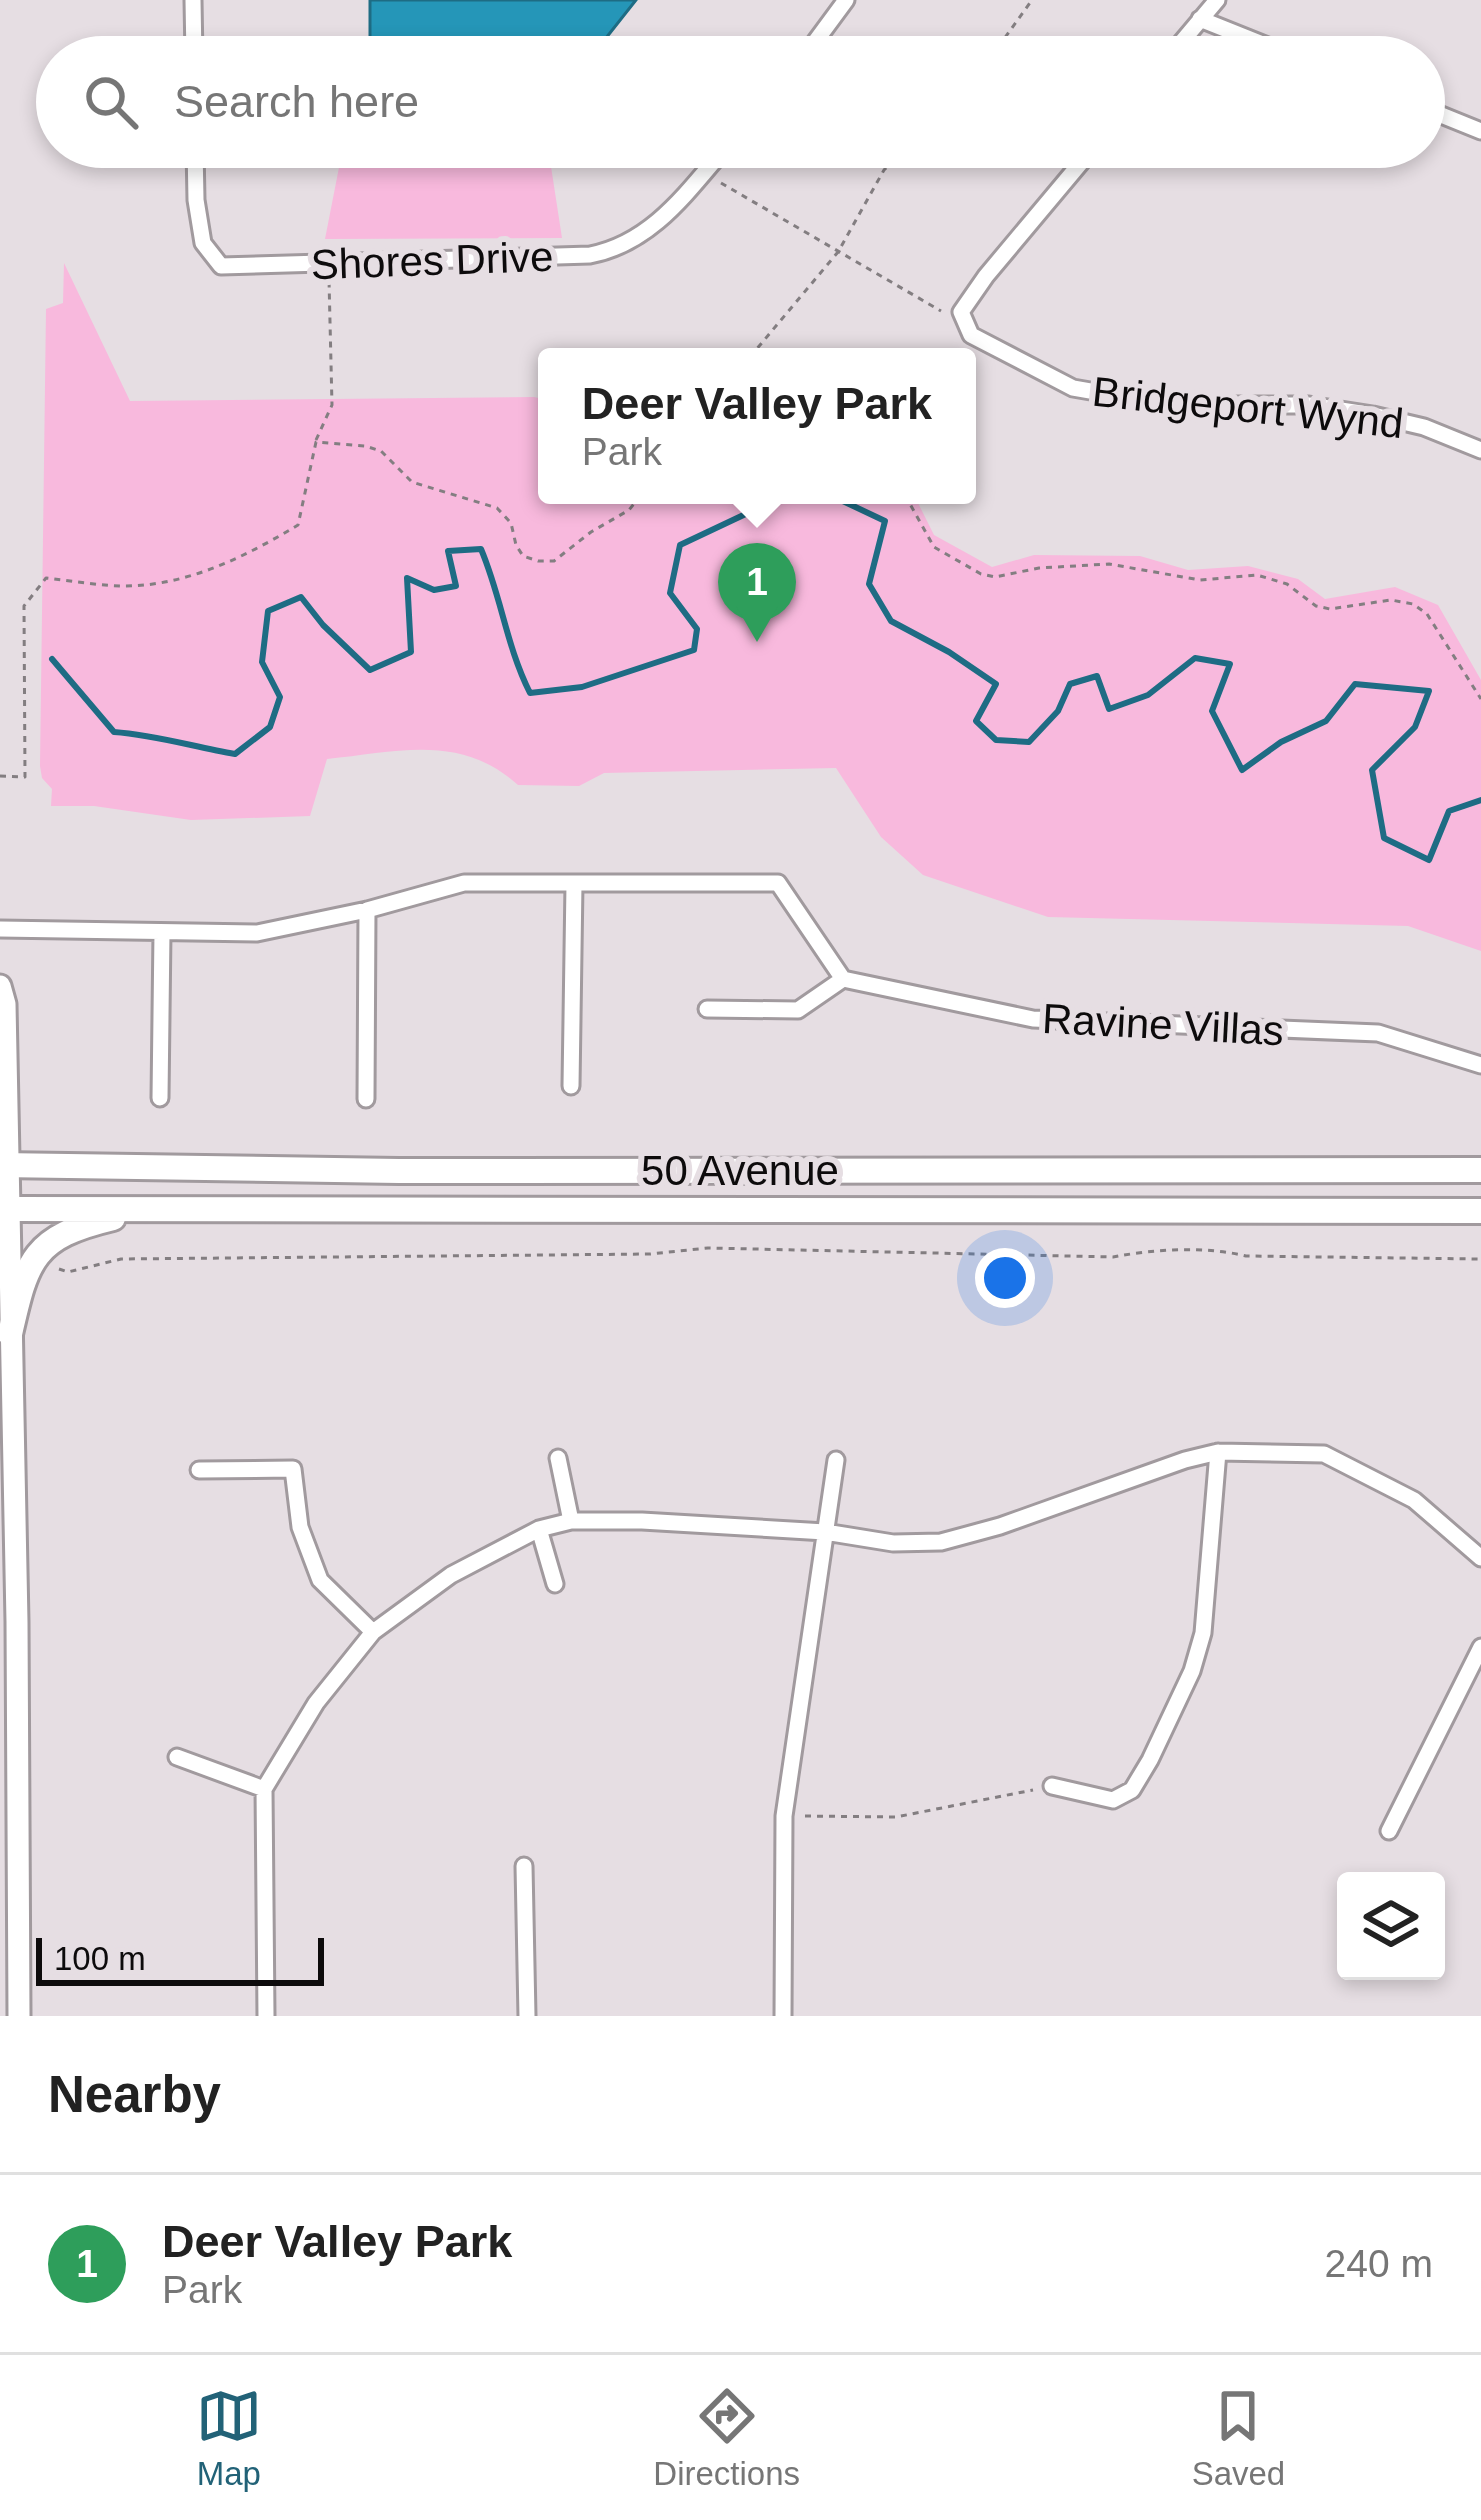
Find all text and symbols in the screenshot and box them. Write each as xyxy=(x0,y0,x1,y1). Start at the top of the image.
search box xyxy=(36,36,1445,168)
icon: search xyxy=(78,69,144,135)
text: Search here xyxy=(174,76,419,127)
street label: Shores Drive xyxy=(310,233,554,288)
popup xyxy=(538,348,976,504)
street label: Bridgeport Wynd xyxy=(1090,368,1406,447)
text: Deer Valley Park xyxy=(582,378,932,429)
text: Park xyxy=(582,430,662,473)
pin: 1 xyxy=(718,543,796,642)
street label: Ravine Villas xyxy=(1041,995,1285,1054)
street label: 50 Avenue xyxy=(641,1147,839,1194)
your location xyxy=(975,1248,1035,1308)
map controls xyxy=(1337,1872,1445,1980)
button: layers xyxy=(1337,1872,1445,1980)
scale bar xyxy=(36,1932,324,1985)
text: 100 m xyxy=(54,1940,146,1977)
text: Nearby xyxy=(48,2066,221,2123)
text: Deer Valley Park xyxy=(162,2216,512,2267)
text: 1 xyxy=(76,2242,98,2285)
text: 240 m xyxy=(1325,2242,1433,2285)
text: Park xyxy=(162,2268,242,2311)
tab: Map xyxy=(196,2383,262,2493)
tab: Directions xyxy=(653,2383,800,2493)
tab: Saved xyxy=(1192,2383,1285,2493)

